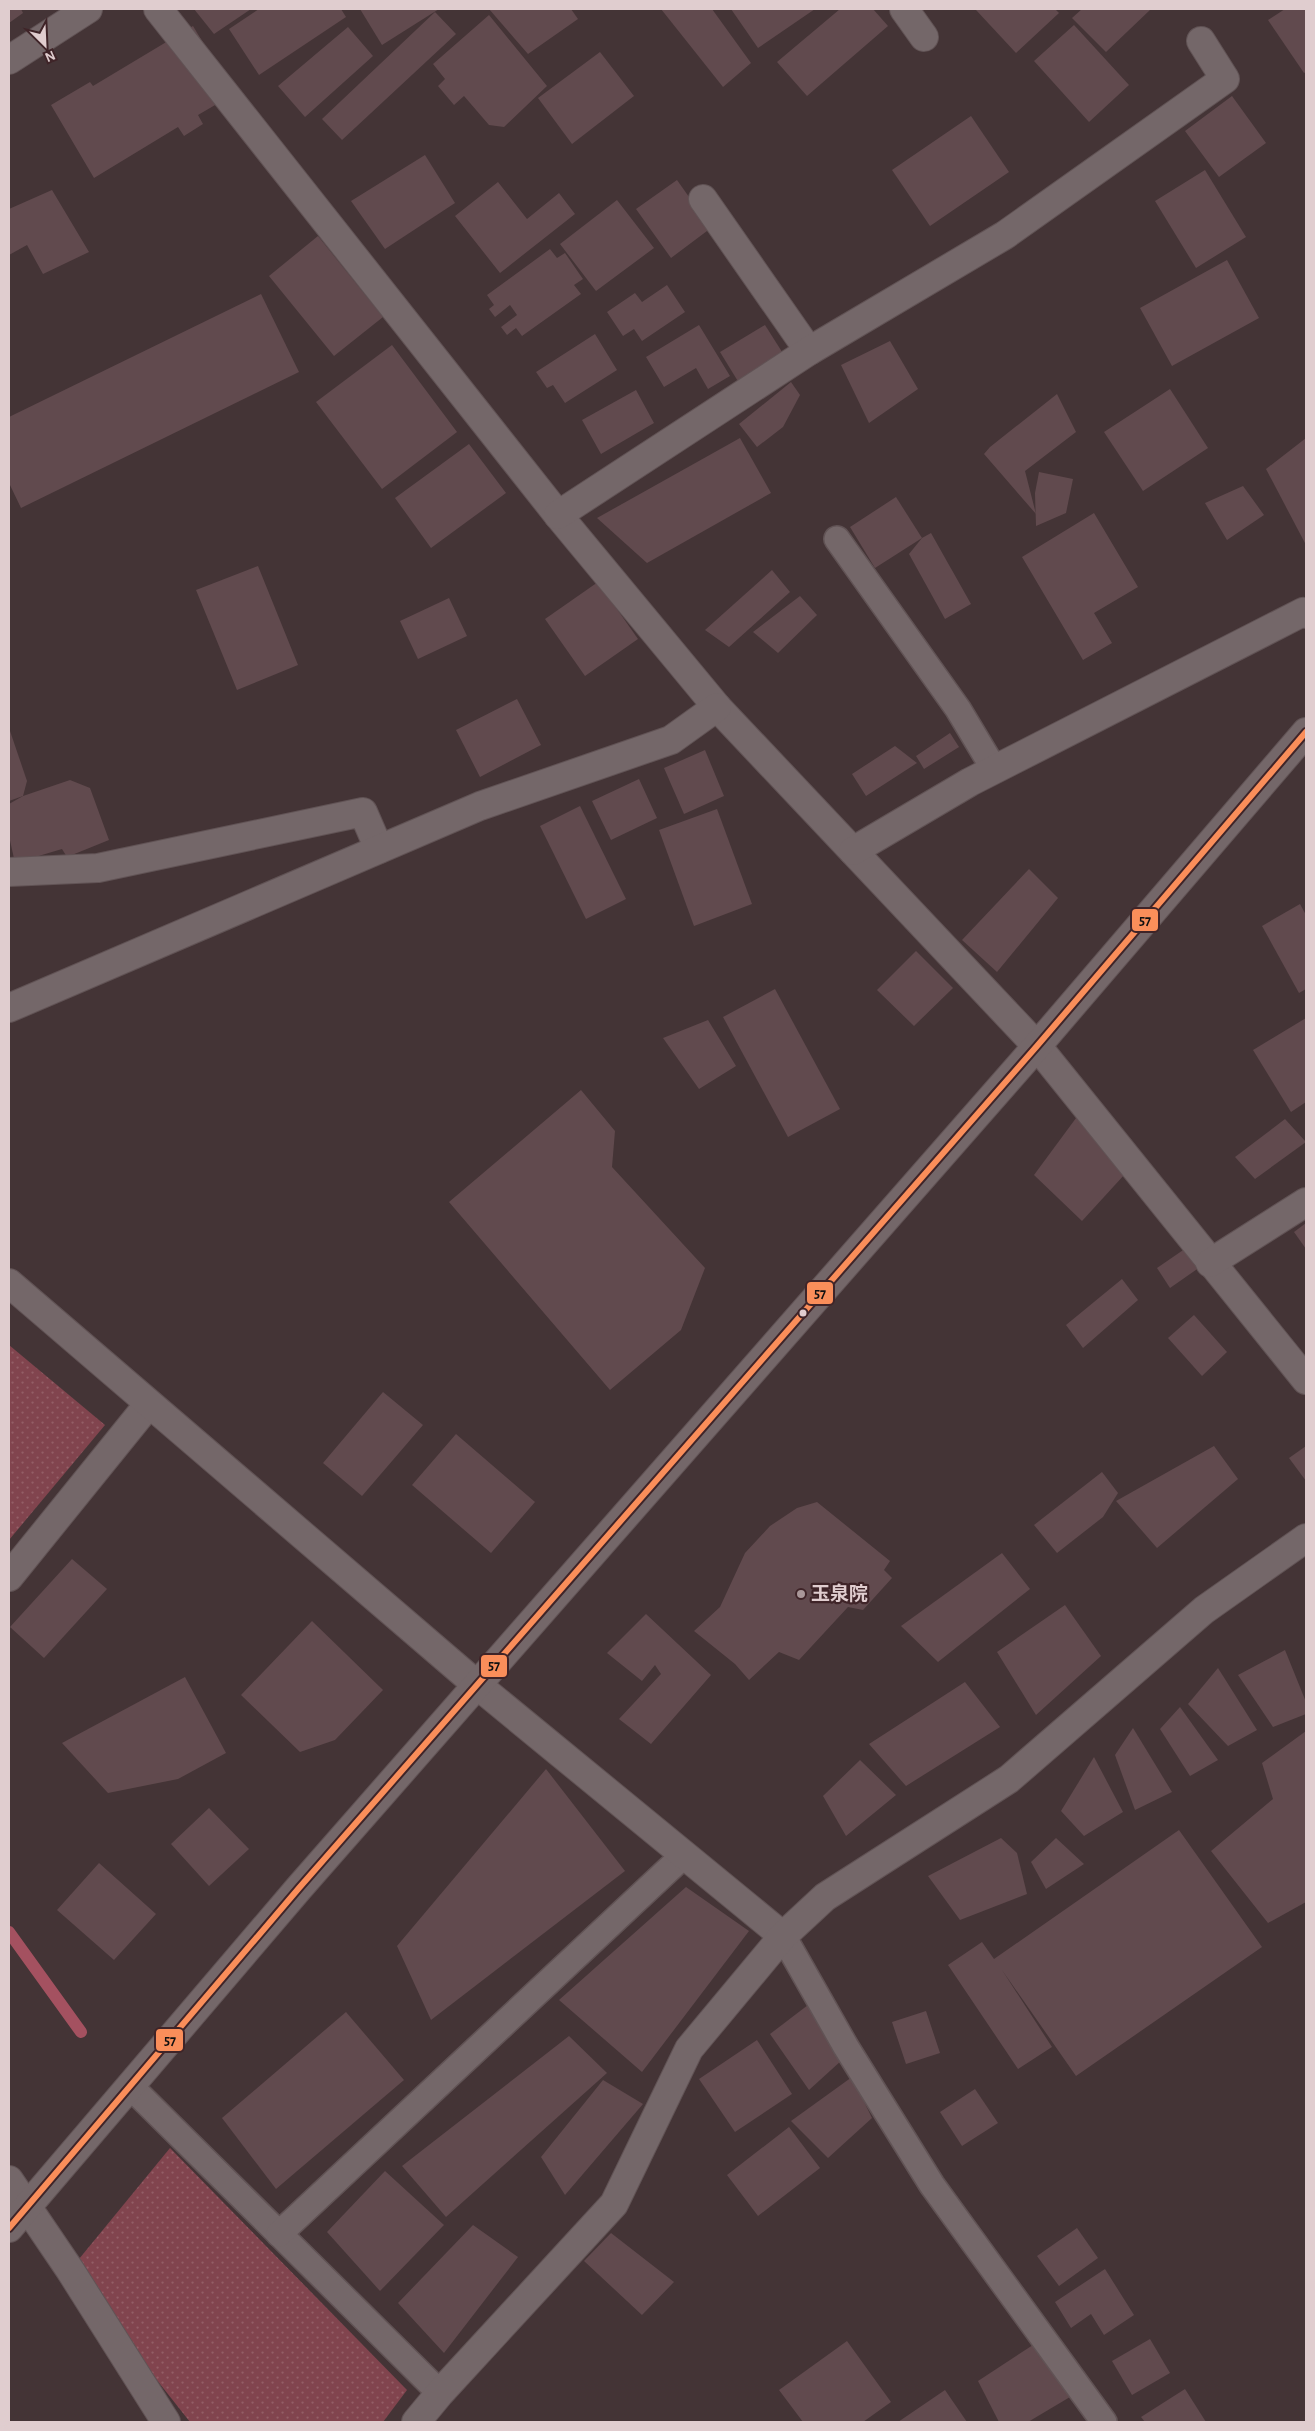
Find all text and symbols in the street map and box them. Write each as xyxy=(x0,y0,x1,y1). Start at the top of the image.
north arrow xyxy=(20,20,70,70)
text: N xyxy=(43,48,57,64)
line badge: 57 xyxy=(1131,908,1159,932)
text: 57 xyxy=(1139,914,1151,928)
line badge: 57 xyxy=(806,1281,834,1305)
text: 57 xyxy=(814,1287,826,1301)
unlabelled marker xyxy=(798,1308,808,1318)
place label: 玉泉院 xyxy=(811,1583,868,1604)
marker: 玉泉院 xyxy=(795,1588,807,1600)
line badge: 57 xyxy=(480,1654,508,1678)
text: 57 xyxy=(488,1659,500,1673)
line badge: 57 xyxy=(155,2028,184,2052)
text: 57 xyxy=(164,2034,176,2048)

